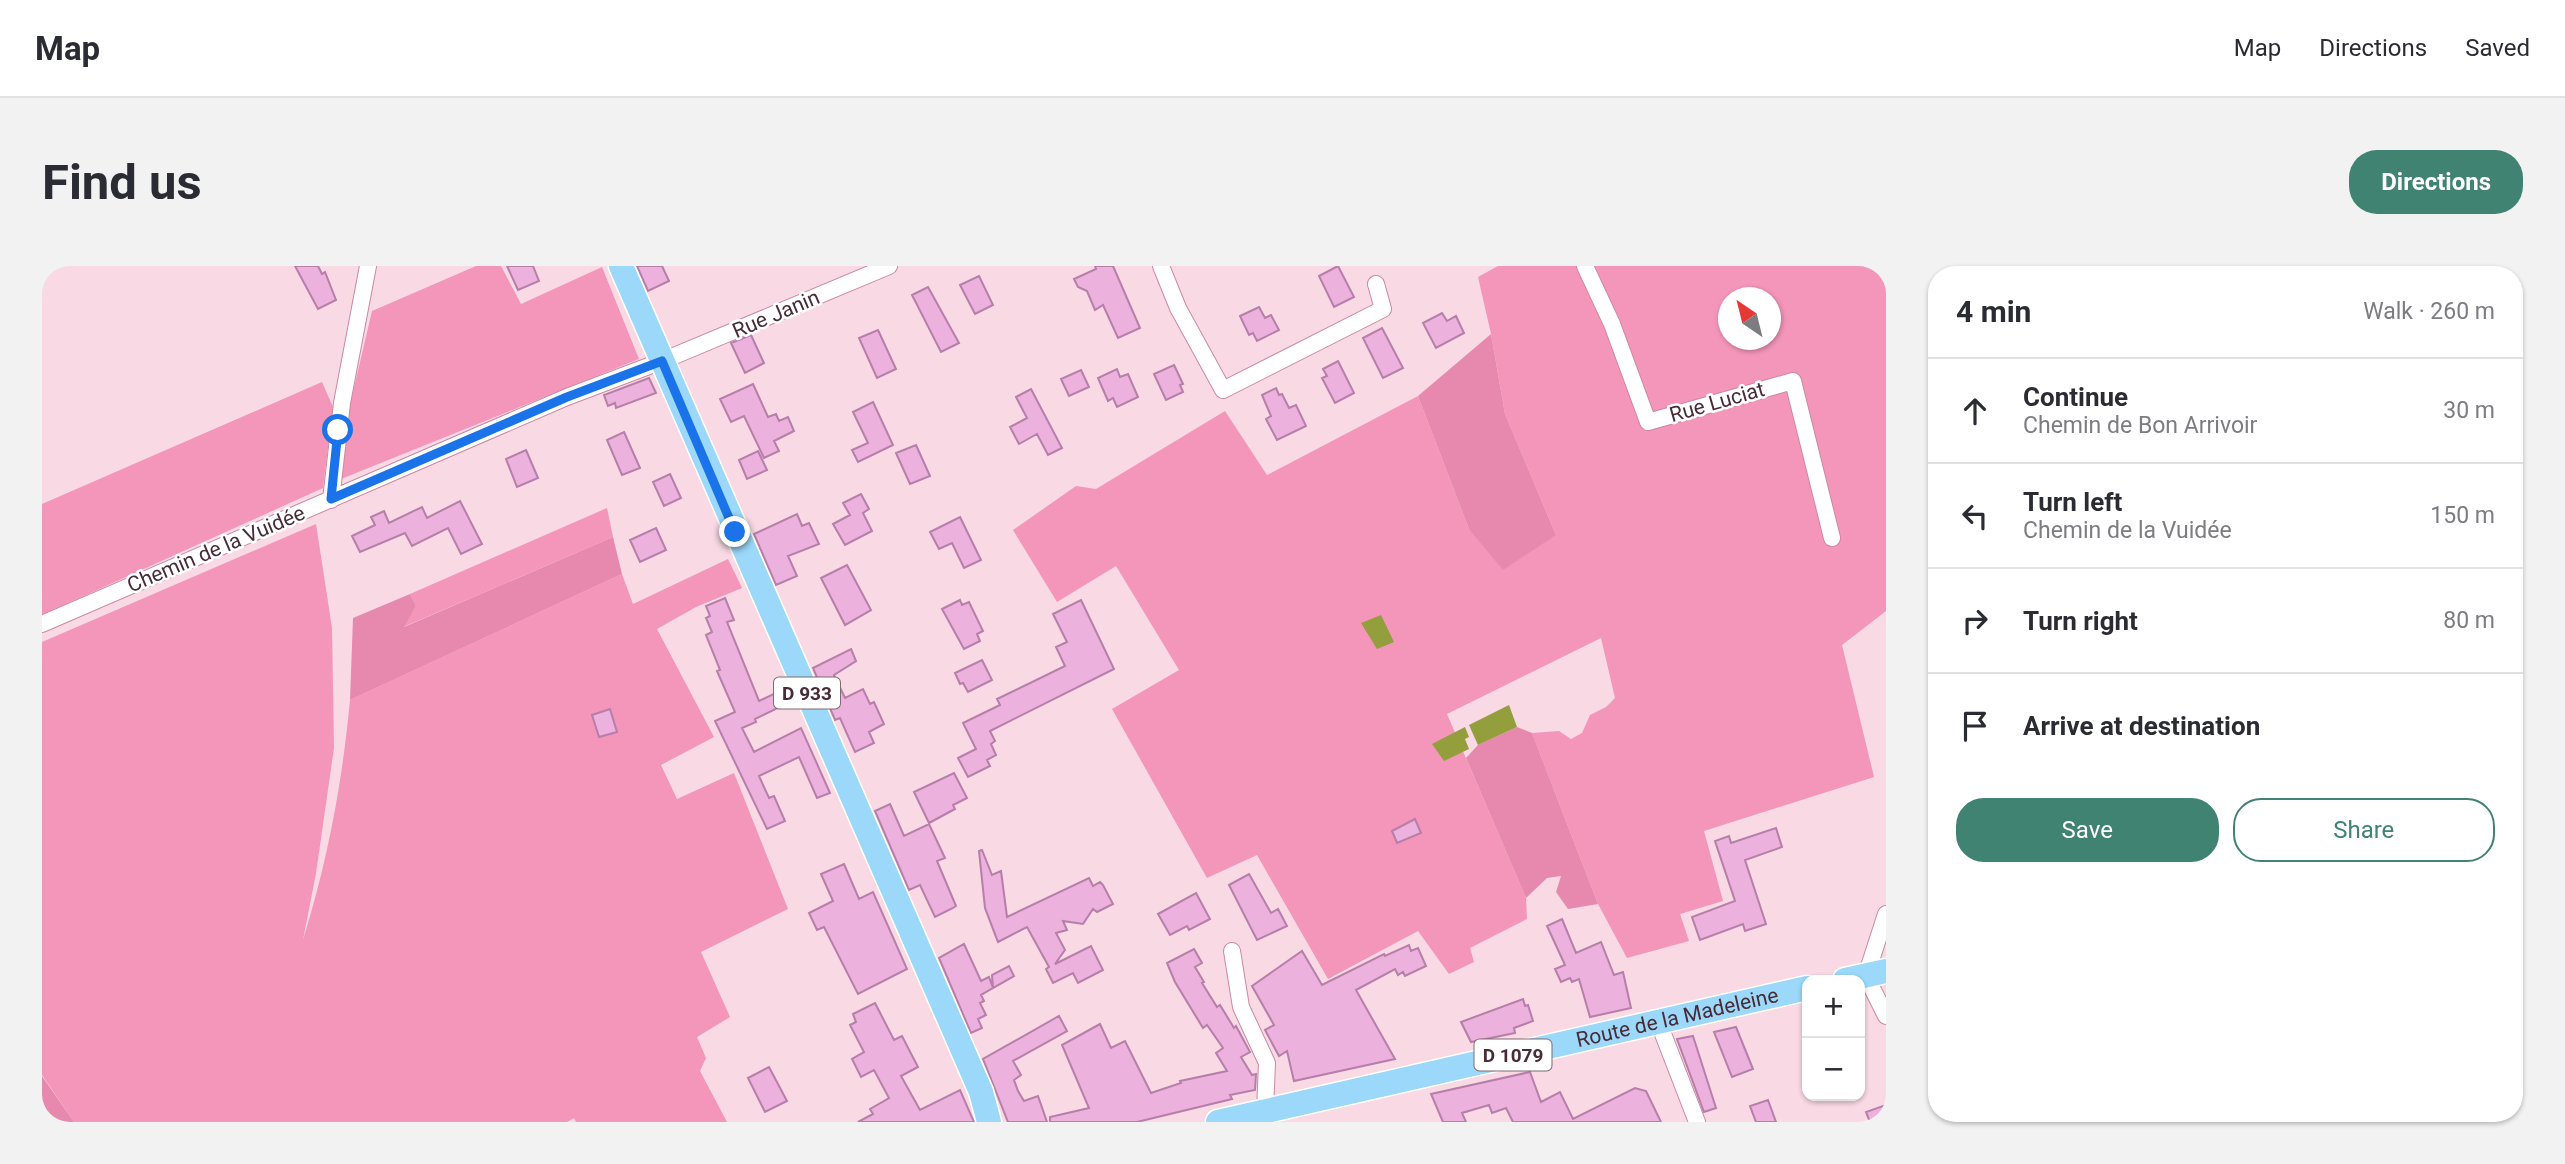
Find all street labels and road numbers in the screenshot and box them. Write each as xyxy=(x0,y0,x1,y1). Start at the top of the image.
street label: Rue Janin xyxy=(729,285,823,343)
street label: Rue Luciat xyxy=(1667,377,1767,427)
street label: Chemin de la Vuidée xyxy=(124,501,308,597)
road number: D 933 xyxy=(774,678,840,708)
street label: Route de la Madeleine xyxy=(1574,983,1781,1052)
road number: D 1079 xyxy=(1474,1040,1552,1070)

